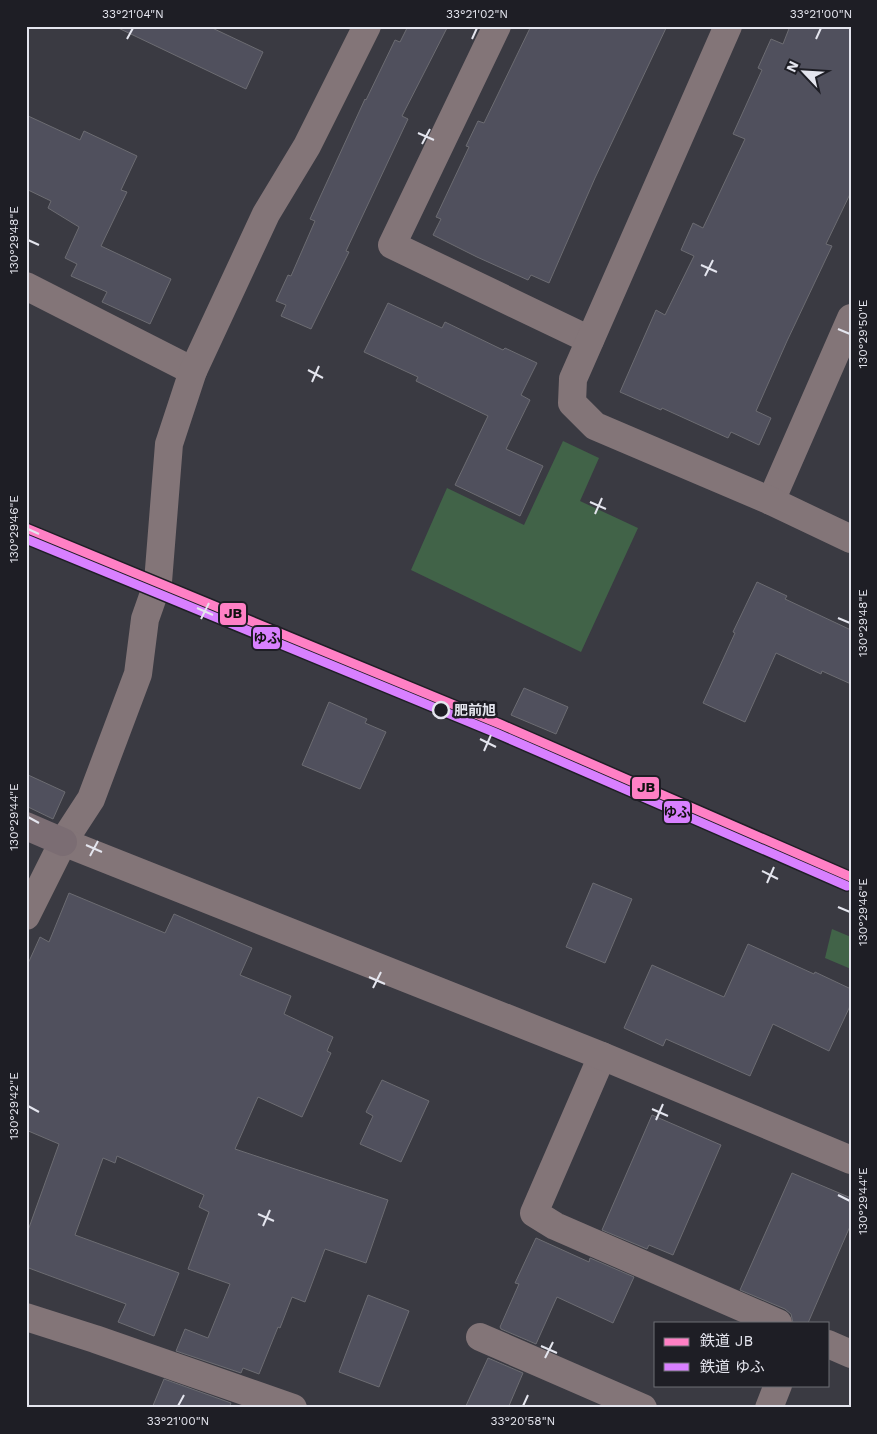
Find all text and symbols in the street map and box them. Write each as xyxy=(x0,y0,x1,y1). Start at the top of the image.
text: 33°21'04"N xyxy=(102,7,164,21)
text: 33°21'02"N xyxy=(446,7,508,21)
text: 33°21'00"N xyxy=(790,7,852,21)
north arrow xyxy=(780,48,830,98)
text: N xyxy=(783,58,802,75)
text: 130°29'48"E xyxy=(7,206,21,274)
text: 130°29'50"E xyxy=(856,299,870,368)
text: 130°29'46"E xyxy=(7,495,21,563)
text: 130°29'48"E xyxy=(856,589,870,657)
line badge: JB xyxy=(219,602,247,626)
text: JB xyxy=(224,605,243,621)
line badge: ゆふ xyxy=(252,626,281,650)
text: ゆふ xyxy=(253,630,281,646)
marker: 肥前旭 xyxy=(432,701,450,719)
place label: 肥前旭 xyxy=(454,702,496,718)
line badge: JB xyxy=(631,776,660,800)
text: JB xyxy=(637,779,656,795)
text: 130°29'44"E xyxy=(7,783,21,851)
line badge: ゆふ xyxy=(663,800,691,824)
text: ゆふ xyxy=(663,804,691,820)
text: 130°29'46"E xyxy=(856,878,870,946)
text: 130°29'42"E xyxy=(7,1072,21,1140)
text: 130°29'44"E xyxy=(856,1167,870,1235)
legend xyxy=(654,1322,830,1386)
text: 鉄道 JB xyxy=(700,1332,753,1350)
text: 鉄道 ゆふ xyxy=(700,1358,765,1376)
text: 33°21'00"N xyxy=(147,1414,209,1428)
text: 33°20'58"N xyxy=(491,1414,555,1428)

